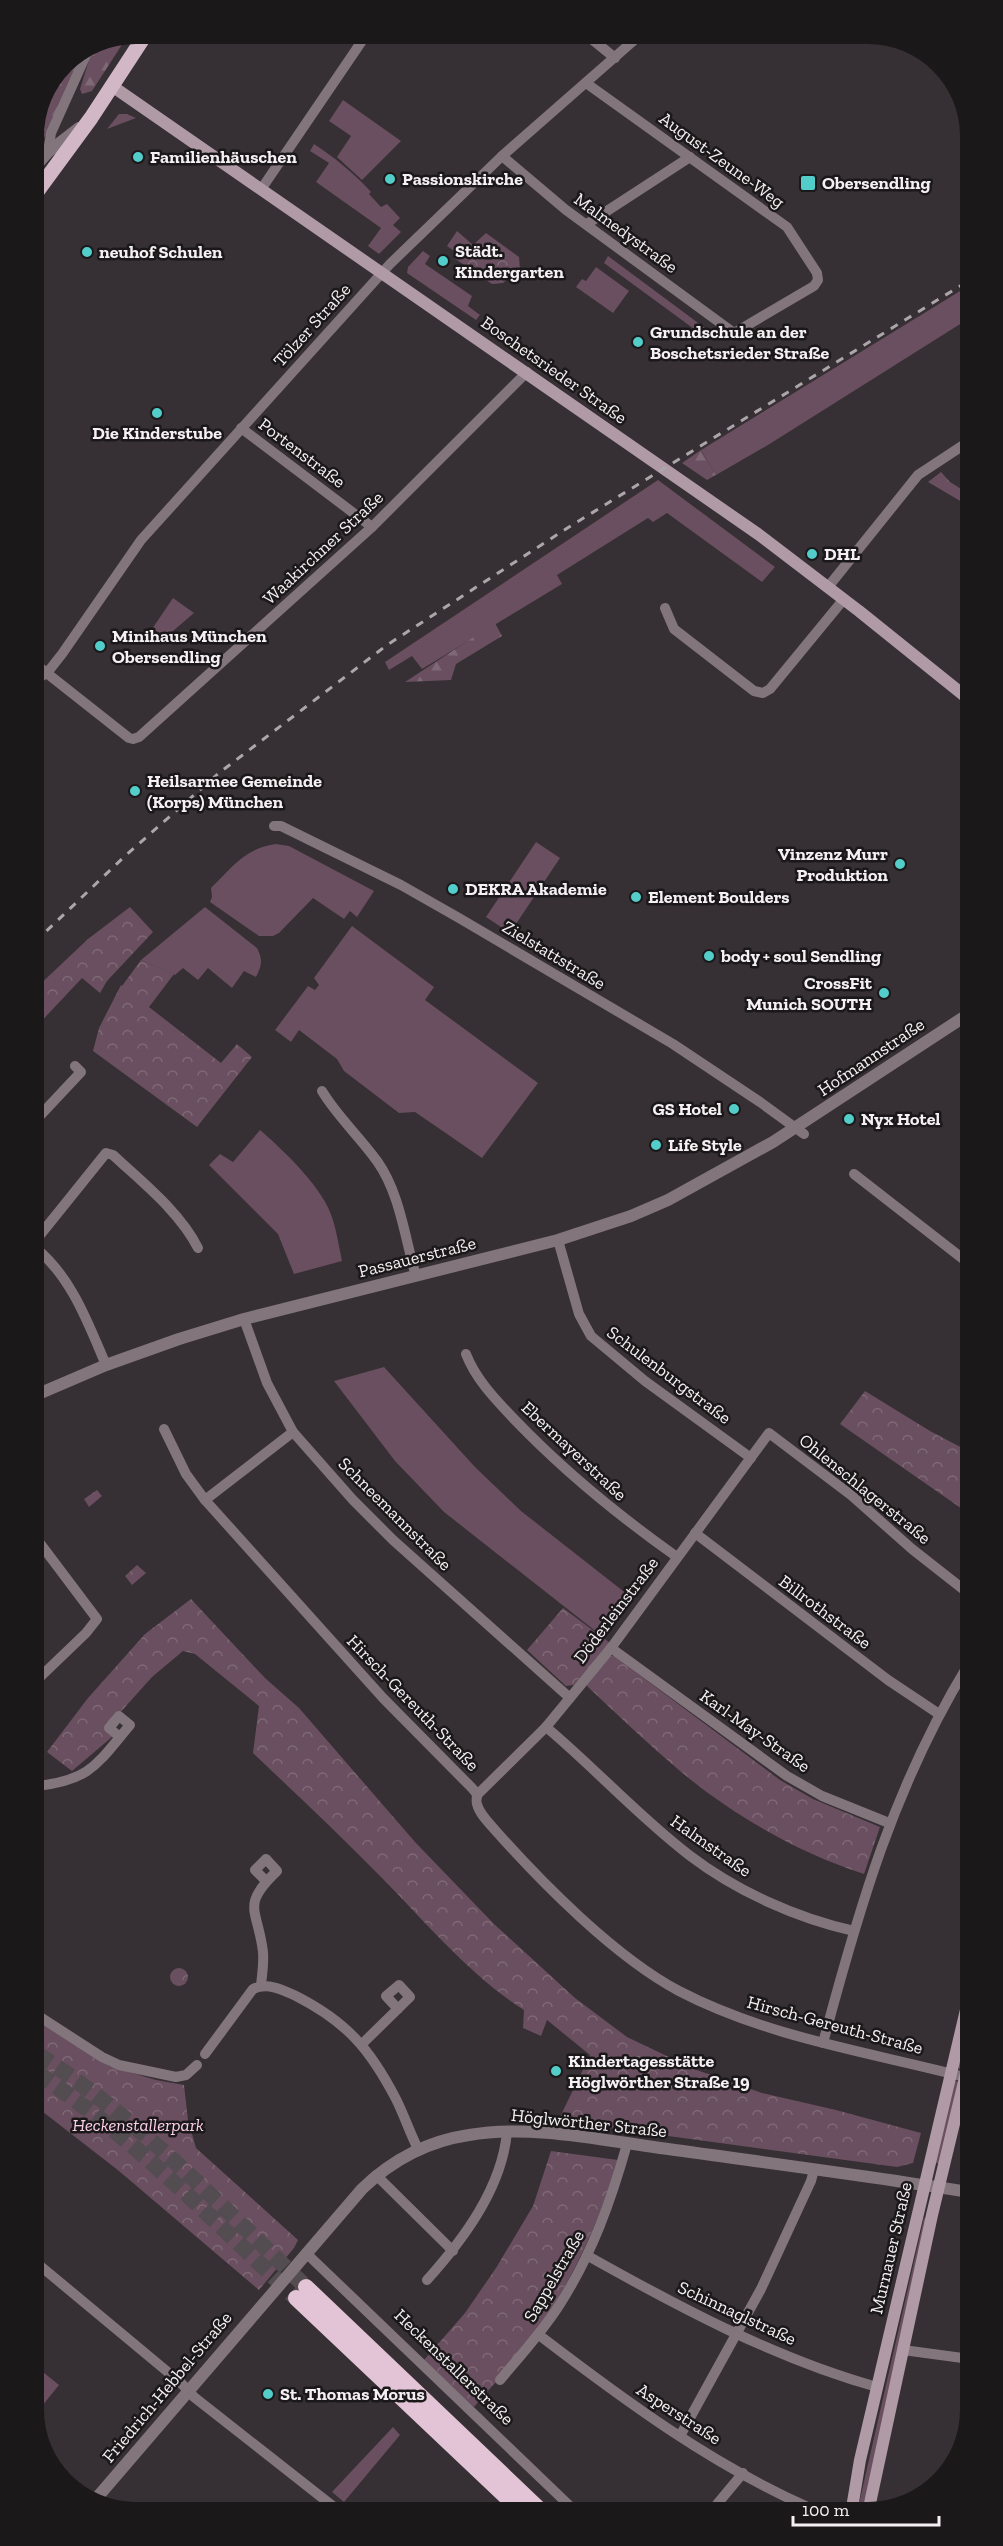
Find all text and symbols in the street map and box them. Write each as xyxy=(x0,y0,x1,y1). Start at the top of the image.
street label: August-Zeune-Weg xyxy=(655,107,789,213)
place label: Familienhäuschen xyxy=(150,146,297,168)
marker: Familienhäuschen xyxy=(131,150,145,164)
place label: Passionskirche xyxy=(402,168,523,190)
marker: Passionskirche xyxy=(383,172,397,186)
place label: Obersendling xyxy=(822,172,931,194)
marker: Obersendling xyxy=(799,174,817,192)
street label: Malmedystraße xyxy=(570,188,682,278)
place label: Städt. Kindergarten xyxy=(455,240,564,283)
place label: neuhof Schulen xyxy=(99,241,223,263)
marker: neuhof Schulen xyxy=(80,245,94,259)
marker: Städt. Kindergarten xyxy=(436,254,450,268)
street label: Tölzer Straße xyxy=(269,279,355,371)
street label: Boschetsrieder Straße xyxy=(477,311,631,429)
place label: Grundschule an der Boschetsrieder Straße xyxy=(650,321,829,364)
marker: Grundschule an der Boschetsrieder Straße xyxy=(631,335,645,349)
marker: Die Kinderstube xyxy=(150,406,164,420)
street label: Portenstraße xyxy=(254,413,350,493)
place label: Die Kinderstube xyxy=(92,422,222,444)
street label: Waakirchner Straße xyxy=(258,487,388,609)
place label: DHL xyxy=(824,543,860,565)
marker: DHL xyxy=(805,547,819,561)
place label: Minihaus München Obersendling xyxy=(112,625,267,668)
marker: Minihaus München Obersendling xyxy=(93,639,107,653)
place label: Heilsarmee Gemeinde (Korps) München xyxy=(147,770,322,813)
marker: Heilsarmee Gemeinde (Korps) München xyxy=(128,784,142,798)
place label: Vinzenz Murr Produktion xyxy=(778,843,888,886)
marker: Vinzenz Murr Produktion xyxy=(893,857,907,871)
place label: DEKRA Akademie xyxy=(465,878,607,900)
marker: DEKRA Akademie xyxy=(446,882,460,896)
place label: Element Boulders xyxy=(648,886,790,908)
marker: Element Boulders xyxy=(629,890,643,904)
street label: Zielstattstraße xyxy=(498,916,610,994)
place label: body + soul Sendling xyxy=(720,945,881,967)
marker: body + soul Sendling xyxy=(702,949,716,963)
place label: CrossFit Munich SOUTH xyxy=(746,972,873,1015)
marker: CrossFit Munich SOUTH xyxy=(877,986,891,1000)
street label: Hofmannstraße xyxy=(813,1013,929,1101)
place label: GS Hotel xyxy=(653,1098,722,1120)
marker: GS Hotel xyxy=(727,1102,741,1116)
place label: Nyx Hotel xyxy=(861,1108,940,1130)
marker: Nyx Hotel xyxy=(842,1112,856,1126)
place label: Life Style xyxy=(668,1134,742,1156)
marker: Life Style xyxy=(649,1138,663,1152)
street label: Passauerstraße xyxy=(356,1232,478,1282)
street label: Schulenburgstraße xyxy=(603,1321,735,1429)
street label: Ebermayerstraße xyxy=(517,1397,631,1505)
street label: Ohlenschlagerstraße xyxy=(795,1429,935,1549)
street label: Schneemannstraße xyxy=(334,1453,456,1575)
street label: Döderleinstraße xyxy=(569,1553,663,1667)
street label: Billrothstraße xyxy=(774,1570,876,1654)
street label: Hirsch-Gereuth-Straße xyxy=(342,1630,484,1776)
street label: Karl-May-Straße xyxy=(696,1685,814,1777)
street label: Halmstraße xyxy=(666,1810,756,1882)
street label: Hirsch-Gereuth-Straße xyxy=(745,1991,925,2059)
place label: Kindertagesstätte Höglwörther Straße 19 xyxy=(568,2050,750,2093)
marker: Kindertagesstätte Höglwörther Straße 19 xyxy=(549,2064,563,2078)
street label: Höglwörther Straße xyxy=(510,2104,668,2142)
park label: Heckenstallerpark xyxy=(72,2114,204,2136)
street label: Murnauer Straße xyxy=(865,2180,917,2316)
street label: Sappelstraße xyxy=(519,2226,589,2326)
street label: Schinnaglstraße xyxy=(674,2276,800,2350)
street label: Heckenstallerstraße xyxy=(390,2304,518,2430)
street label: Friedrich-Hebbel-Straße xyxy=(97,2307,237,2467)
street label: Asperstraße xyxy=(633,2379,725,2449)
place label: St. Thomas Morus xyxy=(280,2383,425,2405)
marker: St. Thomas Morus xyxy=(261,2387,275,2401)
scale bar xyxy=(793,2489,938,2527)
text: 100 m xyxy=(802,2499,850,2521)

